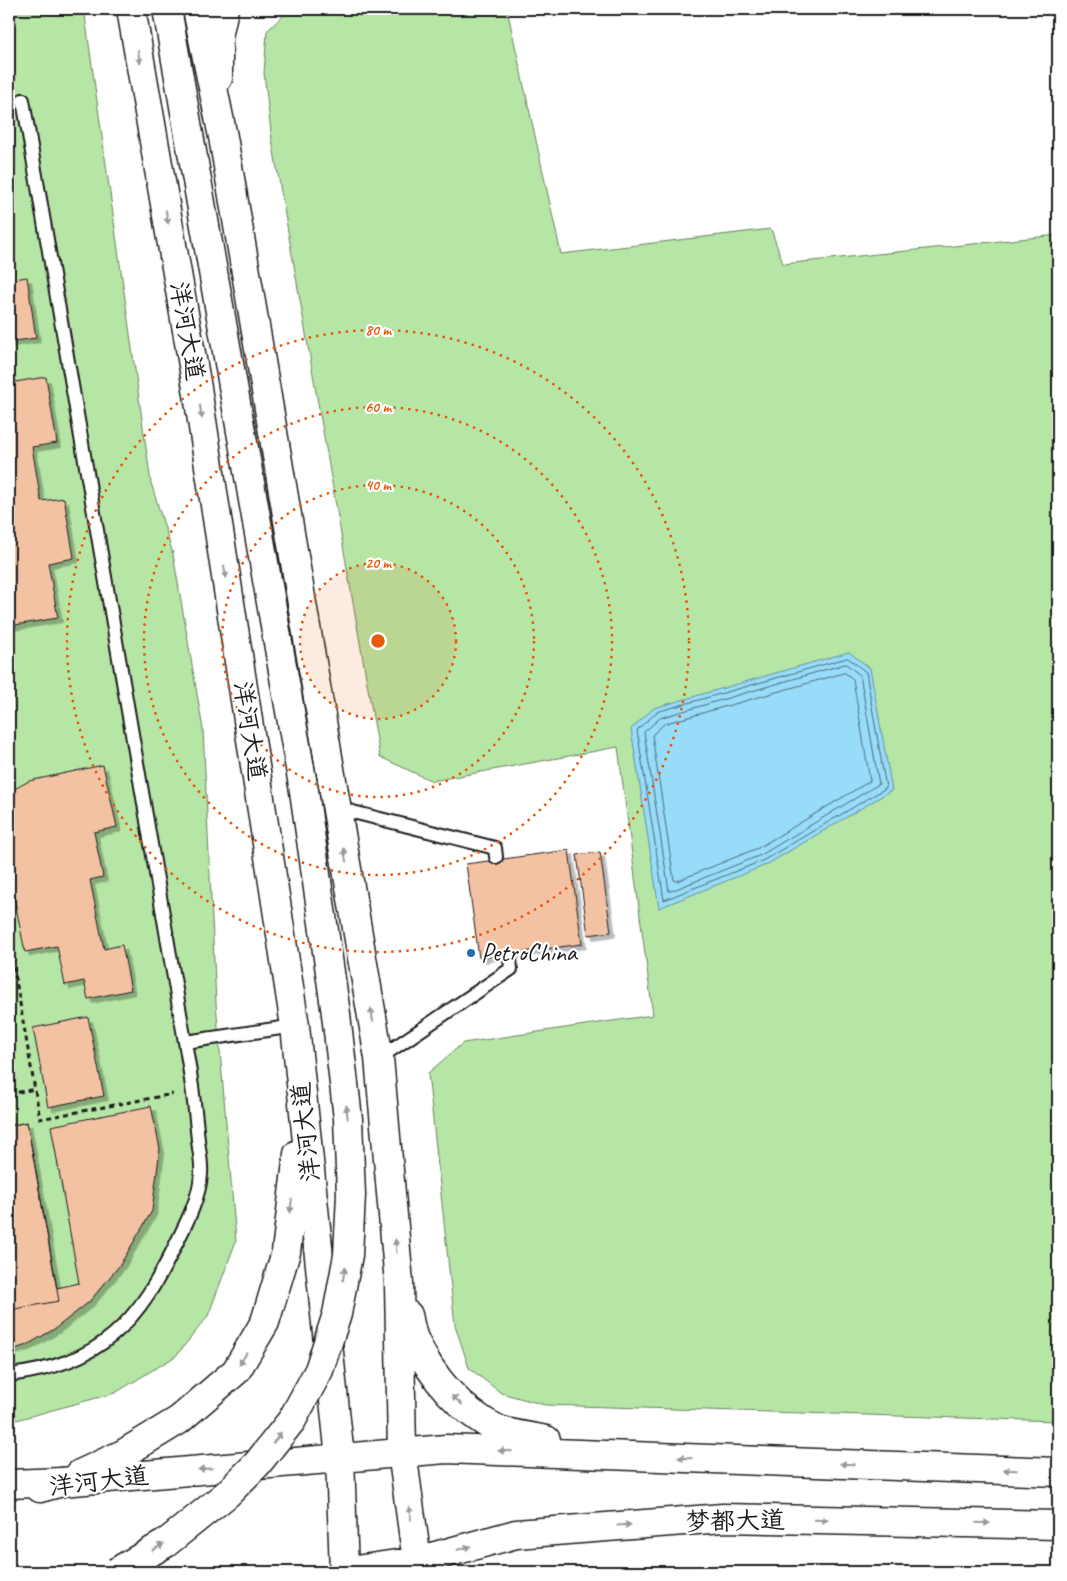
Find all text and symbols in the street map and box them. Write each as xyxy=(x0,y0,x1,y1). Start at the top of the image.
one-way arrow xyxy=(136,49,144,65)
one-way arrow xyxy=(164,209,172,225)
street label: 洋河大道 xyxy=(163,279,211,383)
text: 80 m xyxy=(365,321,392,340)
text: 60 m xyxy=(365,398,392,417)
one-way arrow xyxy=(197,404,205,420)
text: 40 m xyxy=(365,476,392,495)
text: 20 m xyxy=(365,554,392,573)
one-way arrow xyxy=(222,564,230,580)
centre of rings xyxy=(369,632,387,650)
street label: 洋河大道 xyxy=(226,679,274,783)
one-way arrow xyxy=(340,847,348,863)
place label: PetroChina xyxy=(481,937,579,969)
marker: PetroChina xyxy=(465,947,477,959)
one-way arrow xyxy=(367,1007,375,1023)
street label: 洋河大道 xyxy=(285,1081,327,1183)
one-way arrow xyxy=(343,1104,351,1120)
one-way arrow xyxy=(287,1198,295,1214)
one-way arrow xyxy=(392,1238,400,1254)
one-way arrow xyxy=(341,1265,349,1281)
one-way arrow xyxy=(239,1353,248,1366)
one-way arrow xyxy=(450,1395,463,1406)
one-way arrow xyxy=(272,1432,283,1445)
one-way arrow xyxy=(497,1447,513,1455)
one-way arrow xyxy=(677,1453,693,1461)
street label: 洋河大道 xyxy=(47,1459,151,1503)
one-way arrow xyxy=(839,1460,855,1468)
one-way arrow xyxy=(197,1466,213,1474)
one-way arrow xyxy=(1001,1466,1017,1474)
street label: 梦都大道 xyxy=(685,1504,785,1538)
one-way arrow xyxy=(406,1505,414,1521)
one-way arrow xyxy=(813,1516,829,1524)
one-way arrow xyxy=(976,1519,992,1527)
one-way arrow xyxy=(616,1521,632,1529)
one-way arrow xyxy=(152,1543,165,1552)
one-way arrow xyxy=(456,1544,471,1552)

